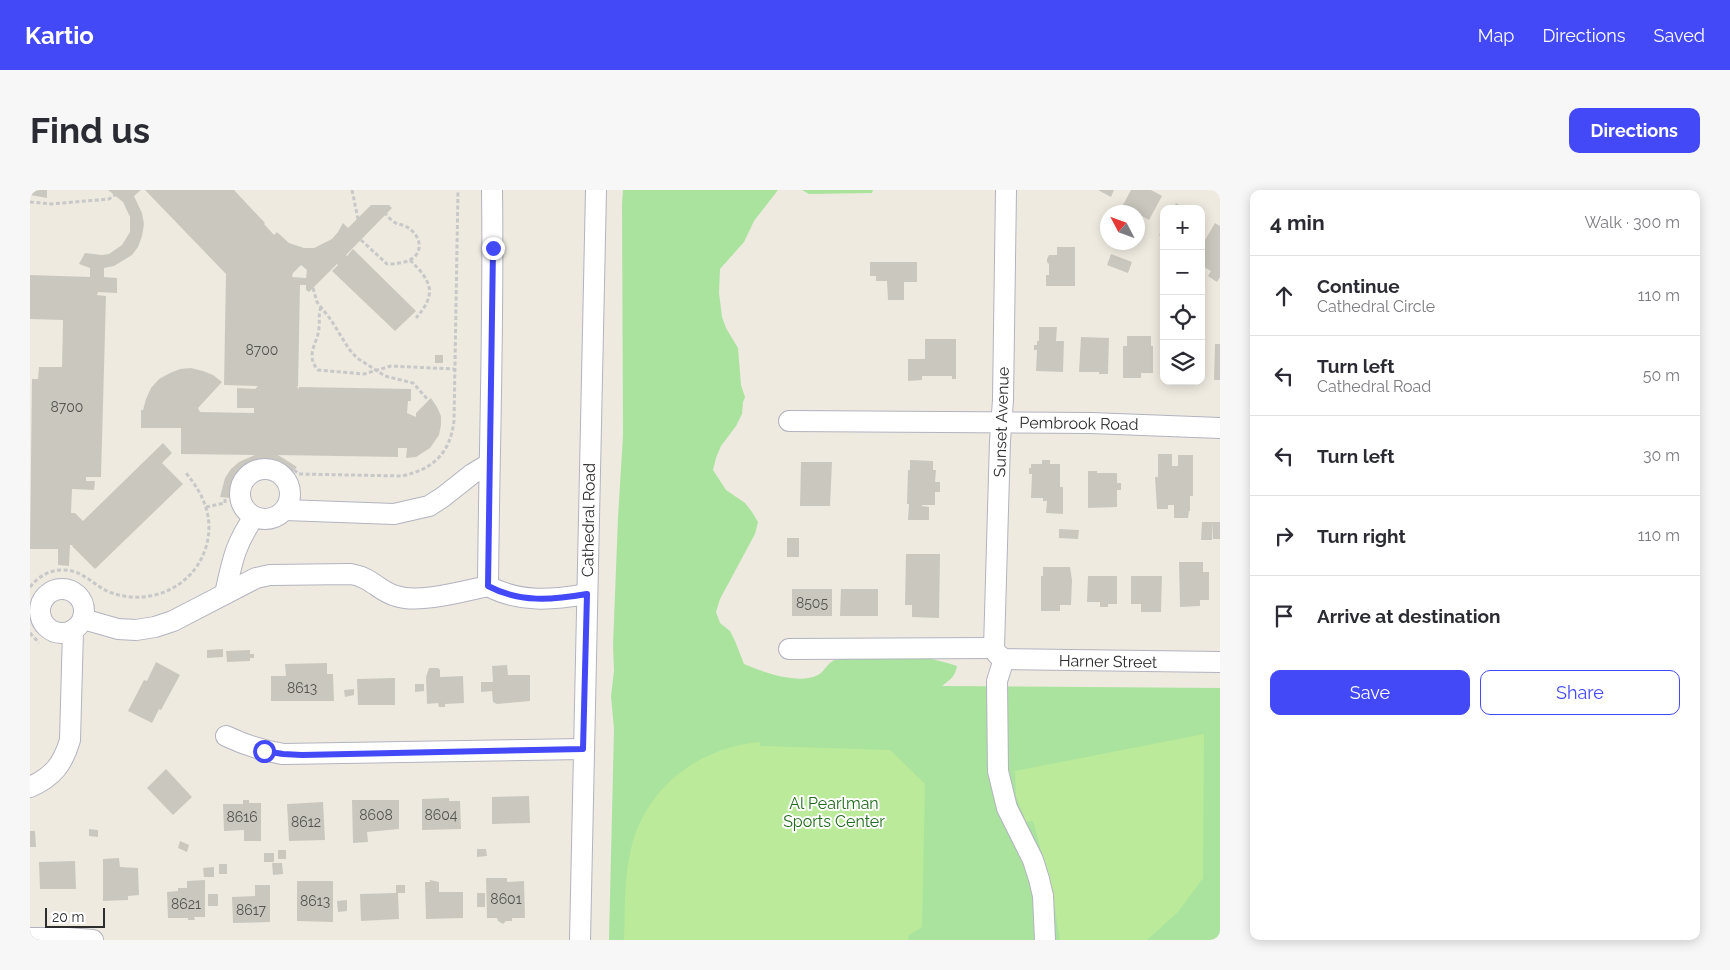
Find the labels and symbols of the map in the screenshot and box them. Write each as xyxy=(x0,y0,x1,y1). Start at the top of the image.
north arrow xyxy=(1100,205,1145,250)
route end xyxy=(482,237,505,260)
house number: 8700 xyxy=(246,342,278,358)
street label: Sunset Avenue xyxy=(990,366,1013,478)
house number: 8700 xyxy=(51,399,83,415)
street label: Pembrook Road xyxy=(1019,413,1139,434)
street label: Cathedral Road xyxy=(578,463,599,577)
house number: 8505 xyxy=(796,595,828,611)
street label: Harner Street xyxy=(1059,651,1158,672)
house number: 8613 xyxy=(287,680,317,696)
route start xyxy=(253,740,276,763)
park label: Al Pearlman Sports Center xyxy=(783,794,885,831)
house number: 8608 xyxy=(359,807,393,823)
house number: 8604 xyxy=(425,807,458,823)
house number: 8616 xyxy=(226,809,258,825)
house number: 8612 xyxy=(291,814,321,830)
house number: 8601 xyxy=(490,891,522,907)
house number: 8613 xyxy=(300,893,330,909)
house number: 8621 xyxy=(171,896,201,912)
house number: 8617 xyxy=(236,902,267,918)
scale bar xyxy=(45,905,105,928)

